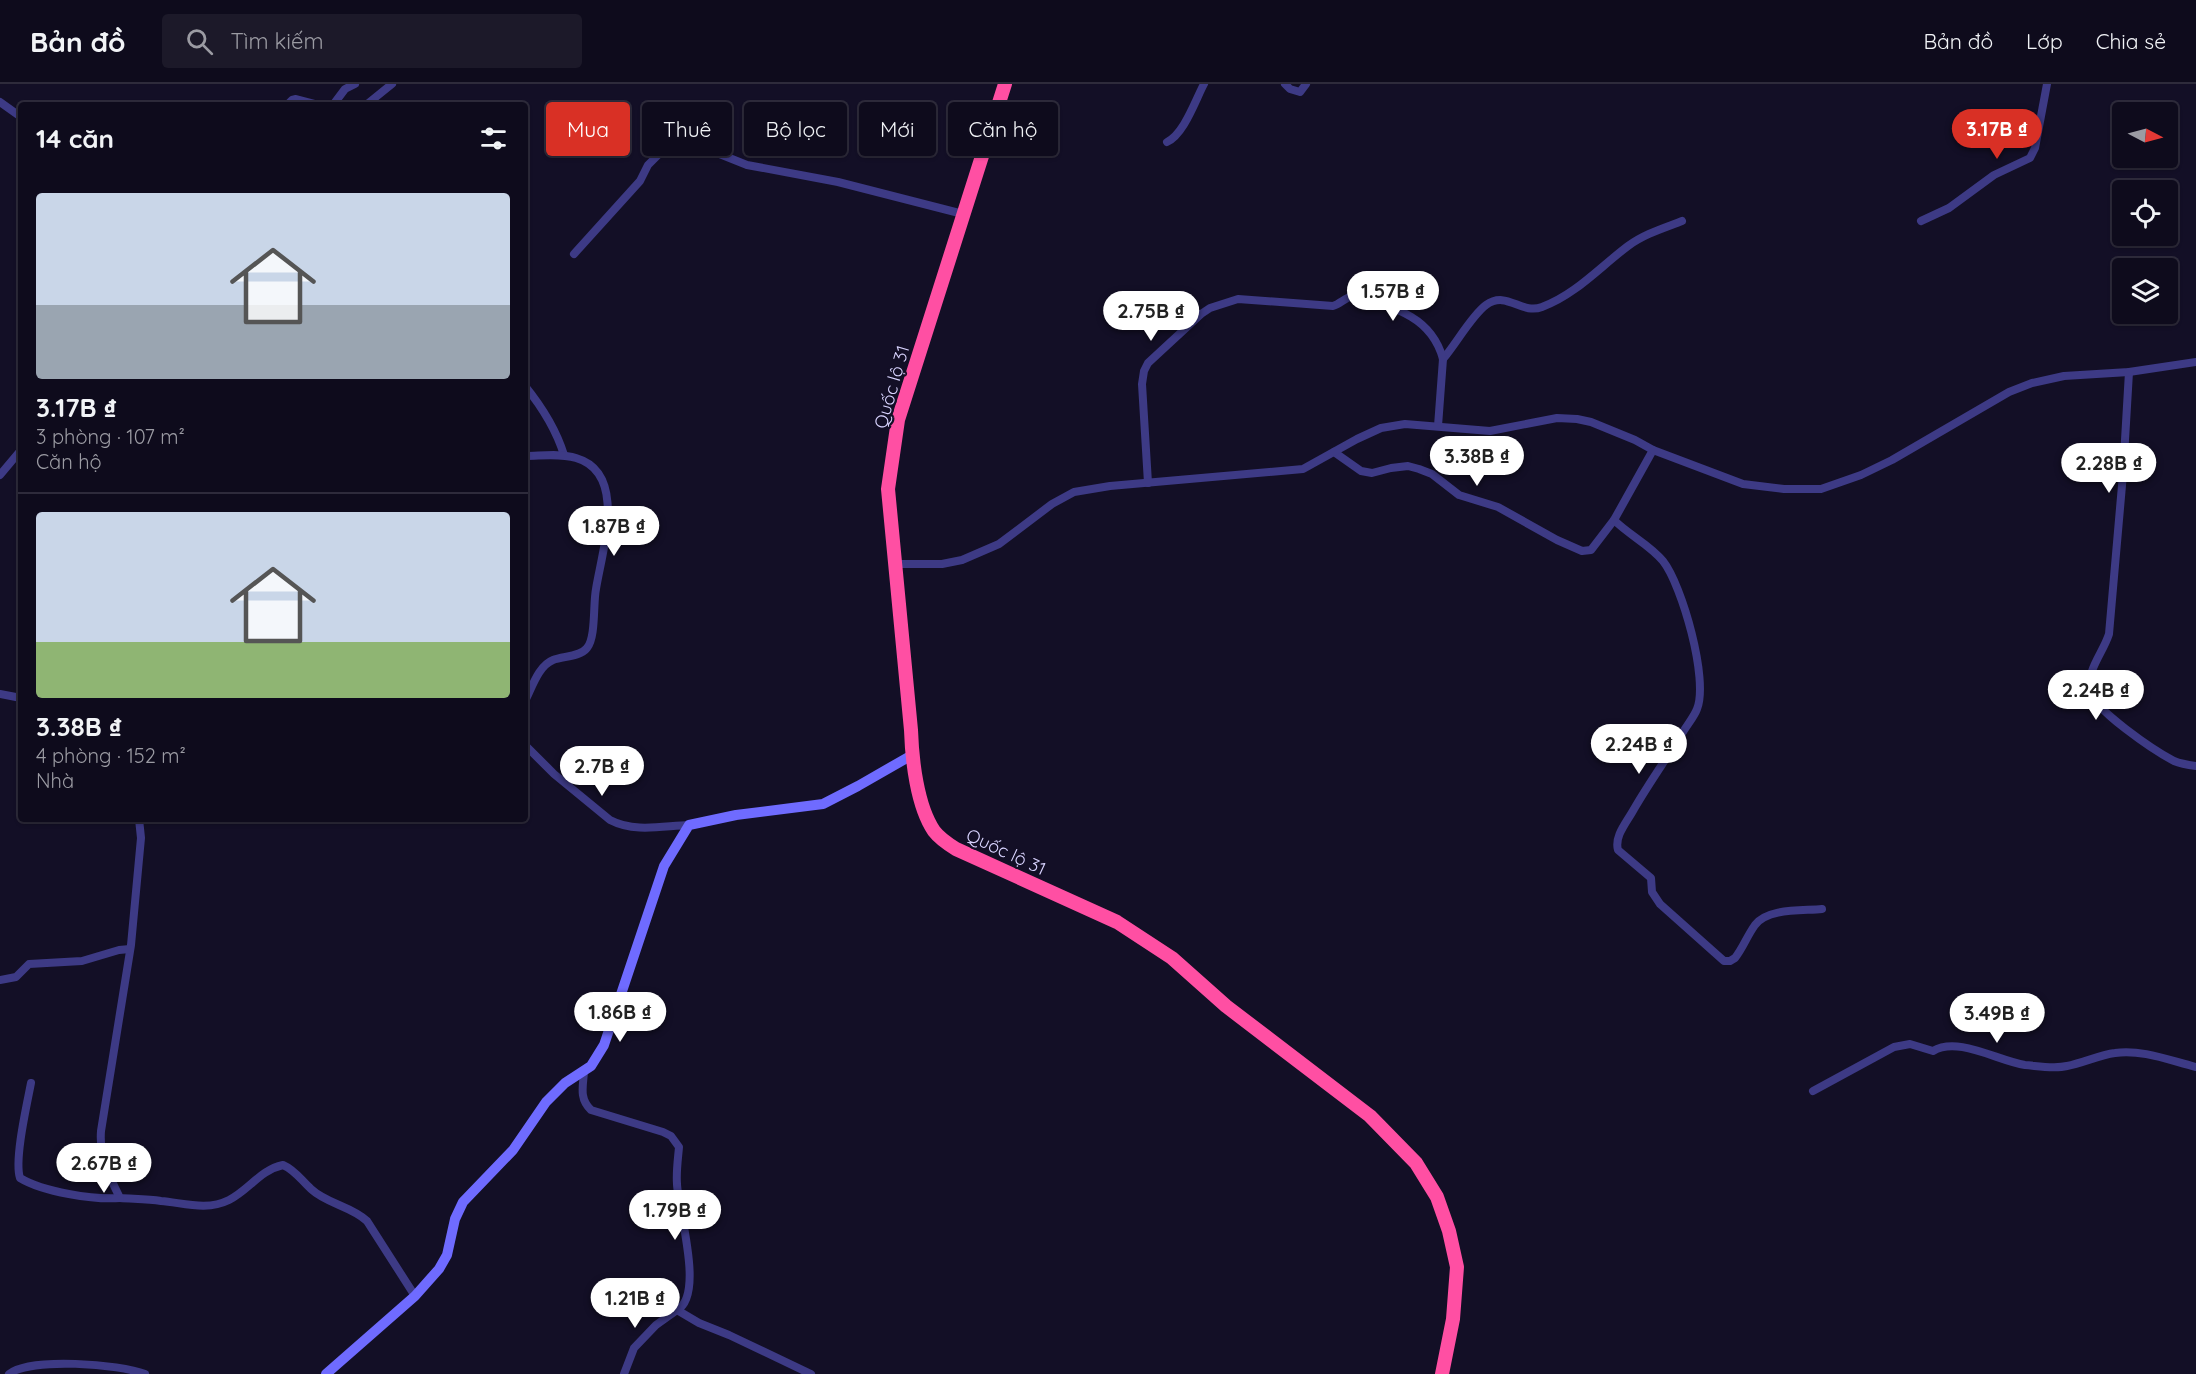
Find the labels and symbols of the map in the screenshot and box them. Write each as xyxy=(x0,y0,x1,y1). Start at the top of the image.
north arrow xyxy=(2112,102,2178,168)
pin: 3.17B ₫ xyxy=(1942,109,2052,160)
pin: 1.57B ₫ xyxy=(1338,271,1448,322)
pin: 2.75B ₫ xyxy=(1096,291,1206,342)
street label: Quốc lộ 31 xyxy=(869,343,914,431)
pin: 3.38B ₫ xyxy=(1422,436,1532,487)
pin: 2.28B ₫ xyxy=(2054,443,2164,494)
pin: 1.87B ₫ xyxy=(559,506,669,557)
pin: 2.24B ₫ xyxy=(2041,670,2151,721)
pin: 2.24B ₫ xyxy=(1584,724,1694,775)
pin: 2.7B ₫ xyxy=(553,746,651,797)
street label: Quốc lộ 31 xyxy=(963,823,1050,880)
pin: 1.86B ₫ xyxy=(565,992,675,1043)
pin: 3.49B ₫ xyxy=(1942,993,2052,1044)
pin: 2.67B ₫ xyxy=(49,1143,159,1194)
pin: 1.79B ₫ xyxy=(620,1190,730,1241)
pin: 1.21B ₫ xyxy=(580,1278,690,1329)

